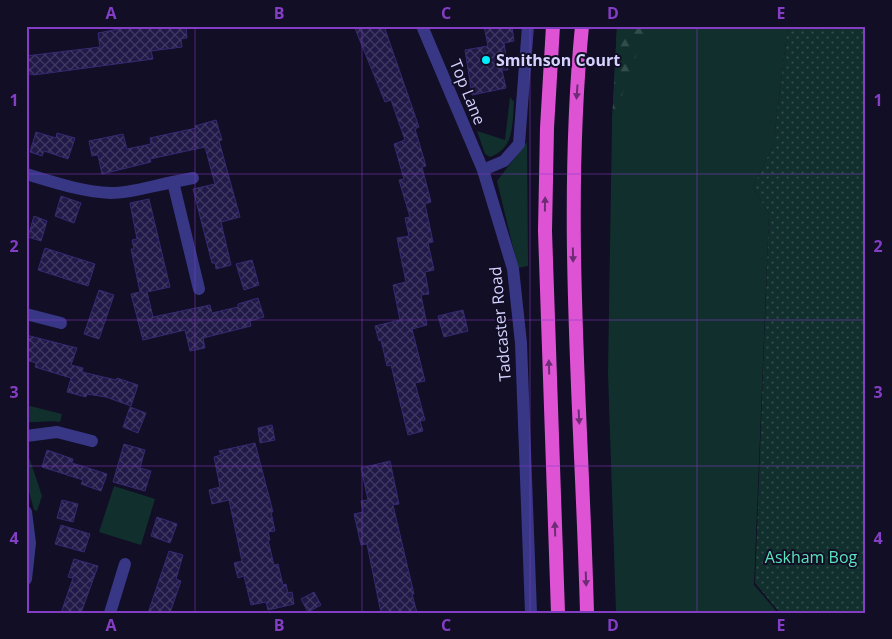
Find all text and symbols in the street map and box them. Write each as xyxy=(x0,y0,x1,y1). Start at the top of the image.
text: A xyxy=(105,2,117,24)
text: B xyxy=(274,2,284,24)
text: C xyxy=(441,2,451,24)
text: D xyxy=(607,2,619,24)
text: E xyxy=(777,2,786,24)
place label: Smithson Court xyxy=(496,49,620,71)
marker: Smithson Court xyxy=(480,54,492,66)
street label: Top Lane xyxy=(445,56,491,128)
one-way arrow xyxy=(572,85,580,101)
text: 1 xyxy=(9,89,19,111)
text: 1 xyxy=(873,89,883,111)
one-way arrow xyxy=(541,196,549,212)
text: 2 xyxy=(9,235,19,257)
text: 2 xyxy=(873,235,883,257)
one-way arrow xyxy=(569,247,577,263)
street label: Tadcaster Road xyxy=(484,266,516,382)
one-way arrow xyxy=(545,358,553,374)
text: 3 xyxy=(9,381,19,403)
text: 3 xyxy=(873,381,883,403)
one-way arrow xyxy=(575,409,583,425)
one-way arrow xyxy=(551,521,559,537)
text: 4 xyxy=(9,527,19,549)
text: 4 xyxy=(873,527,883,549)
park label: Askham Bog xyxy=(765,546,858,568)
one-way arrow xyxy=(582,572,590,588)
text: A xyxy=(105,614,117,636)
text: B xyxy=(274,614,284,636)
text: C xyxy=(441,614,451,636)
text: D xyxy=(607,614,619,636)
text: E xyxy=(777,614,786,636)

